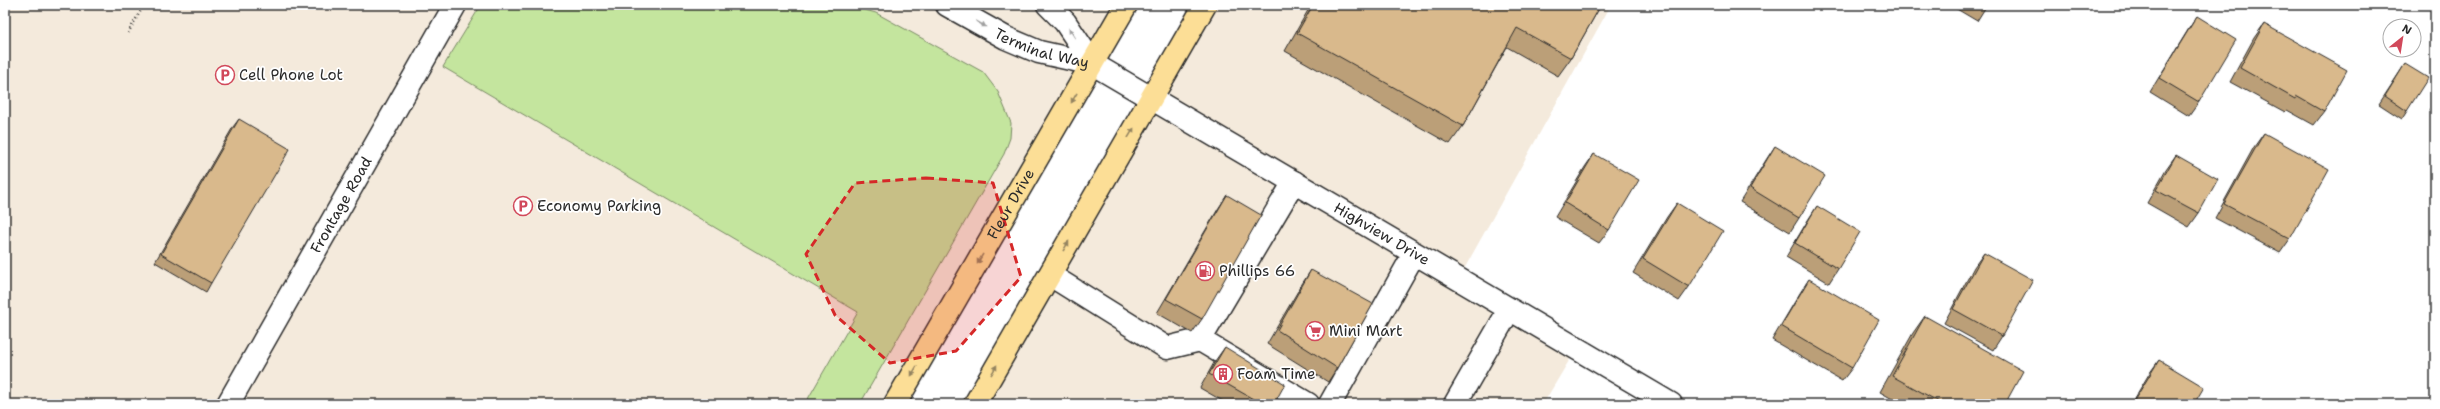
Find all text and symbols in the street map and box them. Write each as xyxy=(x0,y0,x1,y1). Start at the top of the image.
north arrow xyxy=(2382,18,2422,58)
one-way arrow xyxy=(975,21,987,28)
text: N xyxy=(2399,21,2415,39)
street label: Terminal Way xyxy=(991,23,1091,73)
one-way arrow xyxy=(1069,27,1076,39)
parking icon: Cell Phone Lot xyxy=(214,64,236,86)
place label: Cell Phone Lot xyxy=(239,65,343,85)
one-way arrow xyxy=(1070,92,1077,104)
one-way arrow xyxy=(1128,127,1135,139)
street label: Frontage Road xyxy=(306,153,377,257)
street label: Fleur Drive xyxy=(982,165,1039,243)
parking icon: Economy Parking xyxy=(512,195,534,217)
place label: Economy Parking xyxy=(537,196,661,216)
street label: Highview Drive xyxy=(1330,198,1434,270)
one-way arrow xyxy=(1063,240,1070,251)
one-way arrow xyxy=(976,254,984,264)
fuel station icon: Phillips 66 xyxy=(1194,260,1216,282)
place label: Phillips 66 xyxy=(1219,261,1295,281)
supermarket icon: Mini Mart xyxy=(1304,320,1326,342)
place label: Mini Mart xyxy=(1329,321,1403,341)
building icon: Foam Time xyxy=(1212,363,1234,385)
one-way arrow xyxy=(991,364,998,376)
place label: Foam Time xyxy=(1237,364,1316,384)
one-way arrow xyxy=(911,365,918,377)

